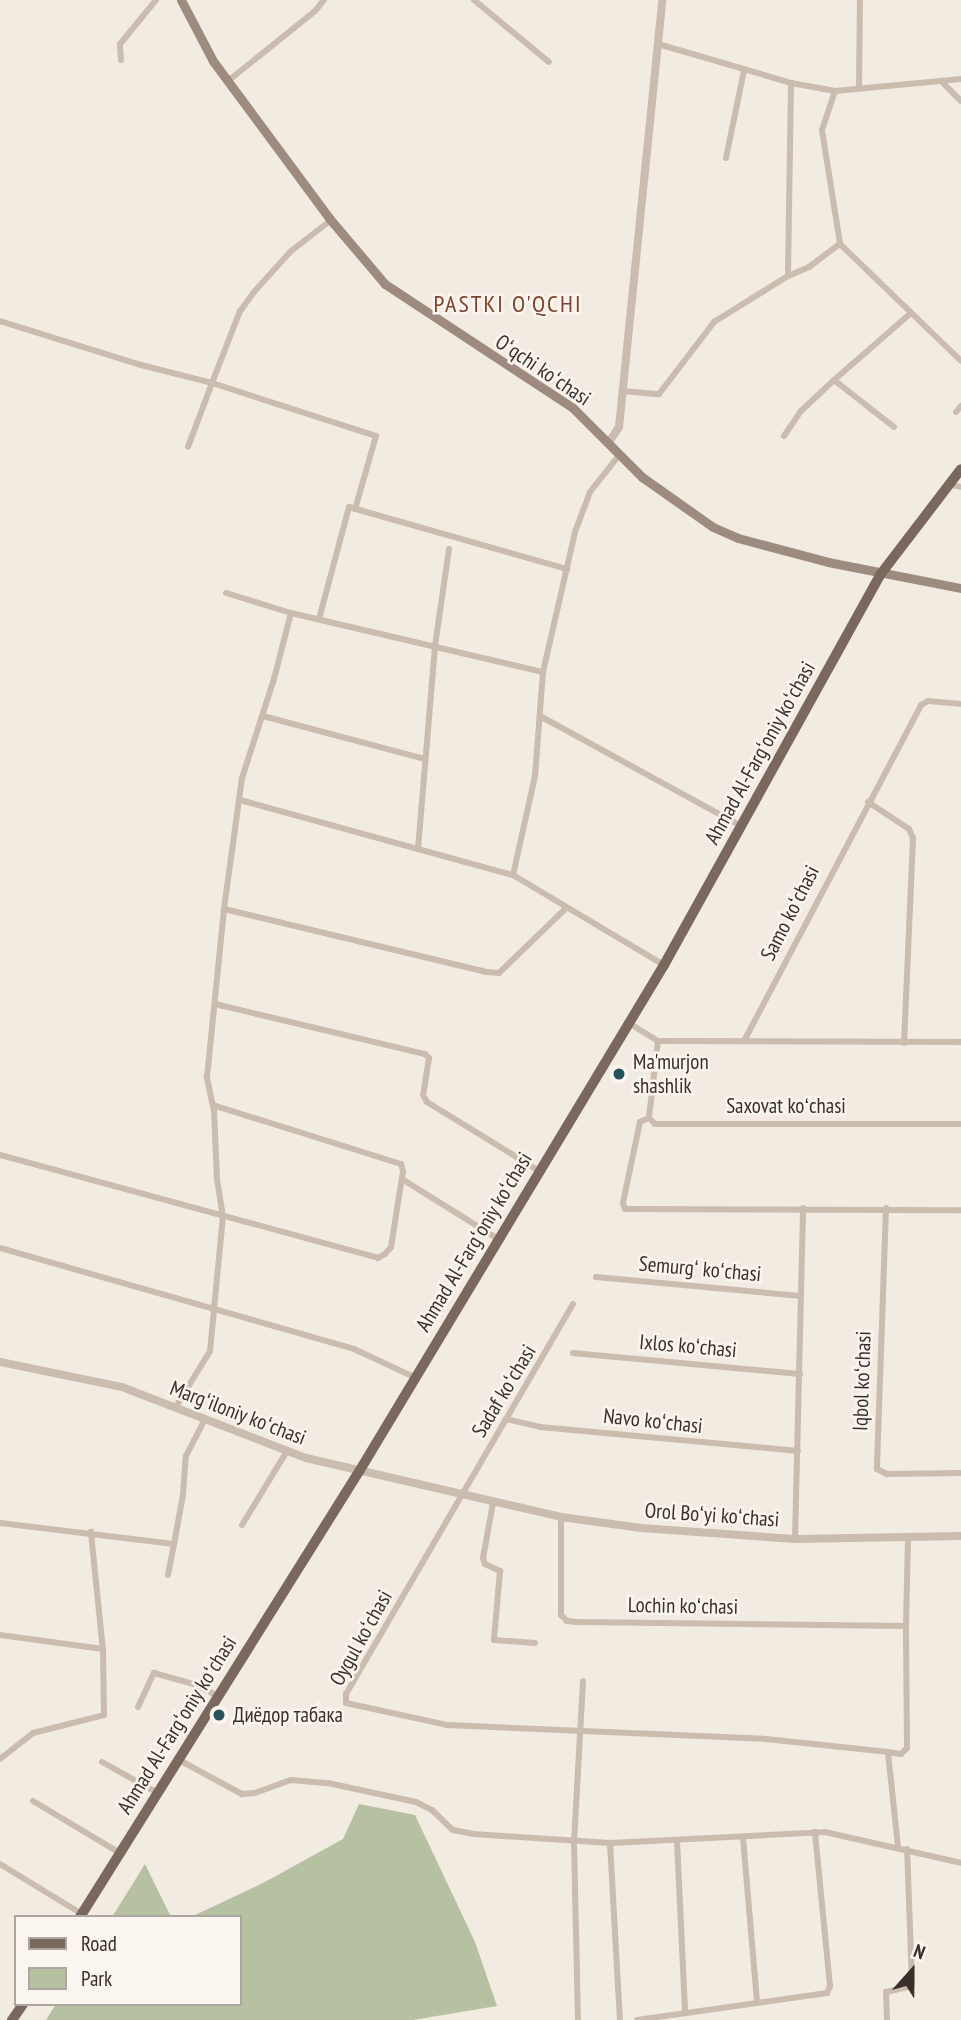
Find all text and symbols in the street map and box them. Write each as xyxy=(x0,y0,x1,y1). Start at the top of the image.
district label: PASTKI O'QCHI xyxy=(435,290,581,318)
street label: Oʻqchi koʻchasi xyxy=(491,329,595,411)
street label: Ahmad Al-Fargʻoniy koʻchasi xyxy=(699,657,821,849)
street label: Samo koʻchasi xyxy=(755,861,825,965)
place label: Ma'murjon shashlik xyxy=(633,1049,709,1099)
marker: Ma'murjon shashlik xyxy=(611,1066,627,1082)
street label: Saxovat koʻchasi xyxy=(726,1093,846,1119)
street label: Ahmad Al-Fargʻoniy koʻchasi xyxy=(410,1147,538,1337)
street label: Semurgʻ koʻchasi xyxy=(638,1251,762,1287)
street label: Ixlos koʻchasi xyxy=(638,1329,738,1363)
street label: Iqbol koʻchasi xyxy=(848,1331,876,1431)
street label: Sadaf koʻchasi xyxy=(467,1340,541,1442)
street label: Margʻiloniy koʻchasi xyxy=(166,1375,310,1451)
street label: Navo koʻchasi xyxy=(602,1403,704,1439)
street label: Orol Boʻyi koʻchasi xyxy=(644,1498,780,1532)
street label: Oygul koʻchasi xyxy=(324,1586,398,1690)
street label: Lochin koʻchasi xyxy=(628,1592,738,1620)
street label: Ahmad Al-Fargʻoniy koʻchasi xyxy=(112,1631,242,1819)
place label: Диёдор табака xyxy=(233,1702,343,1728)
marker: Диёдор табака xyxy=(211,1707,227,1723)
legend xyxy=(14,1915,242,2006)
text: Road xyxy=(81,1930,117,1957)
north arrow xyxy=(877,1936,947,2006)
text: N xyxy=(910,1938,929,1964)
text: Park xyxy=(81,1965,112,1992)

